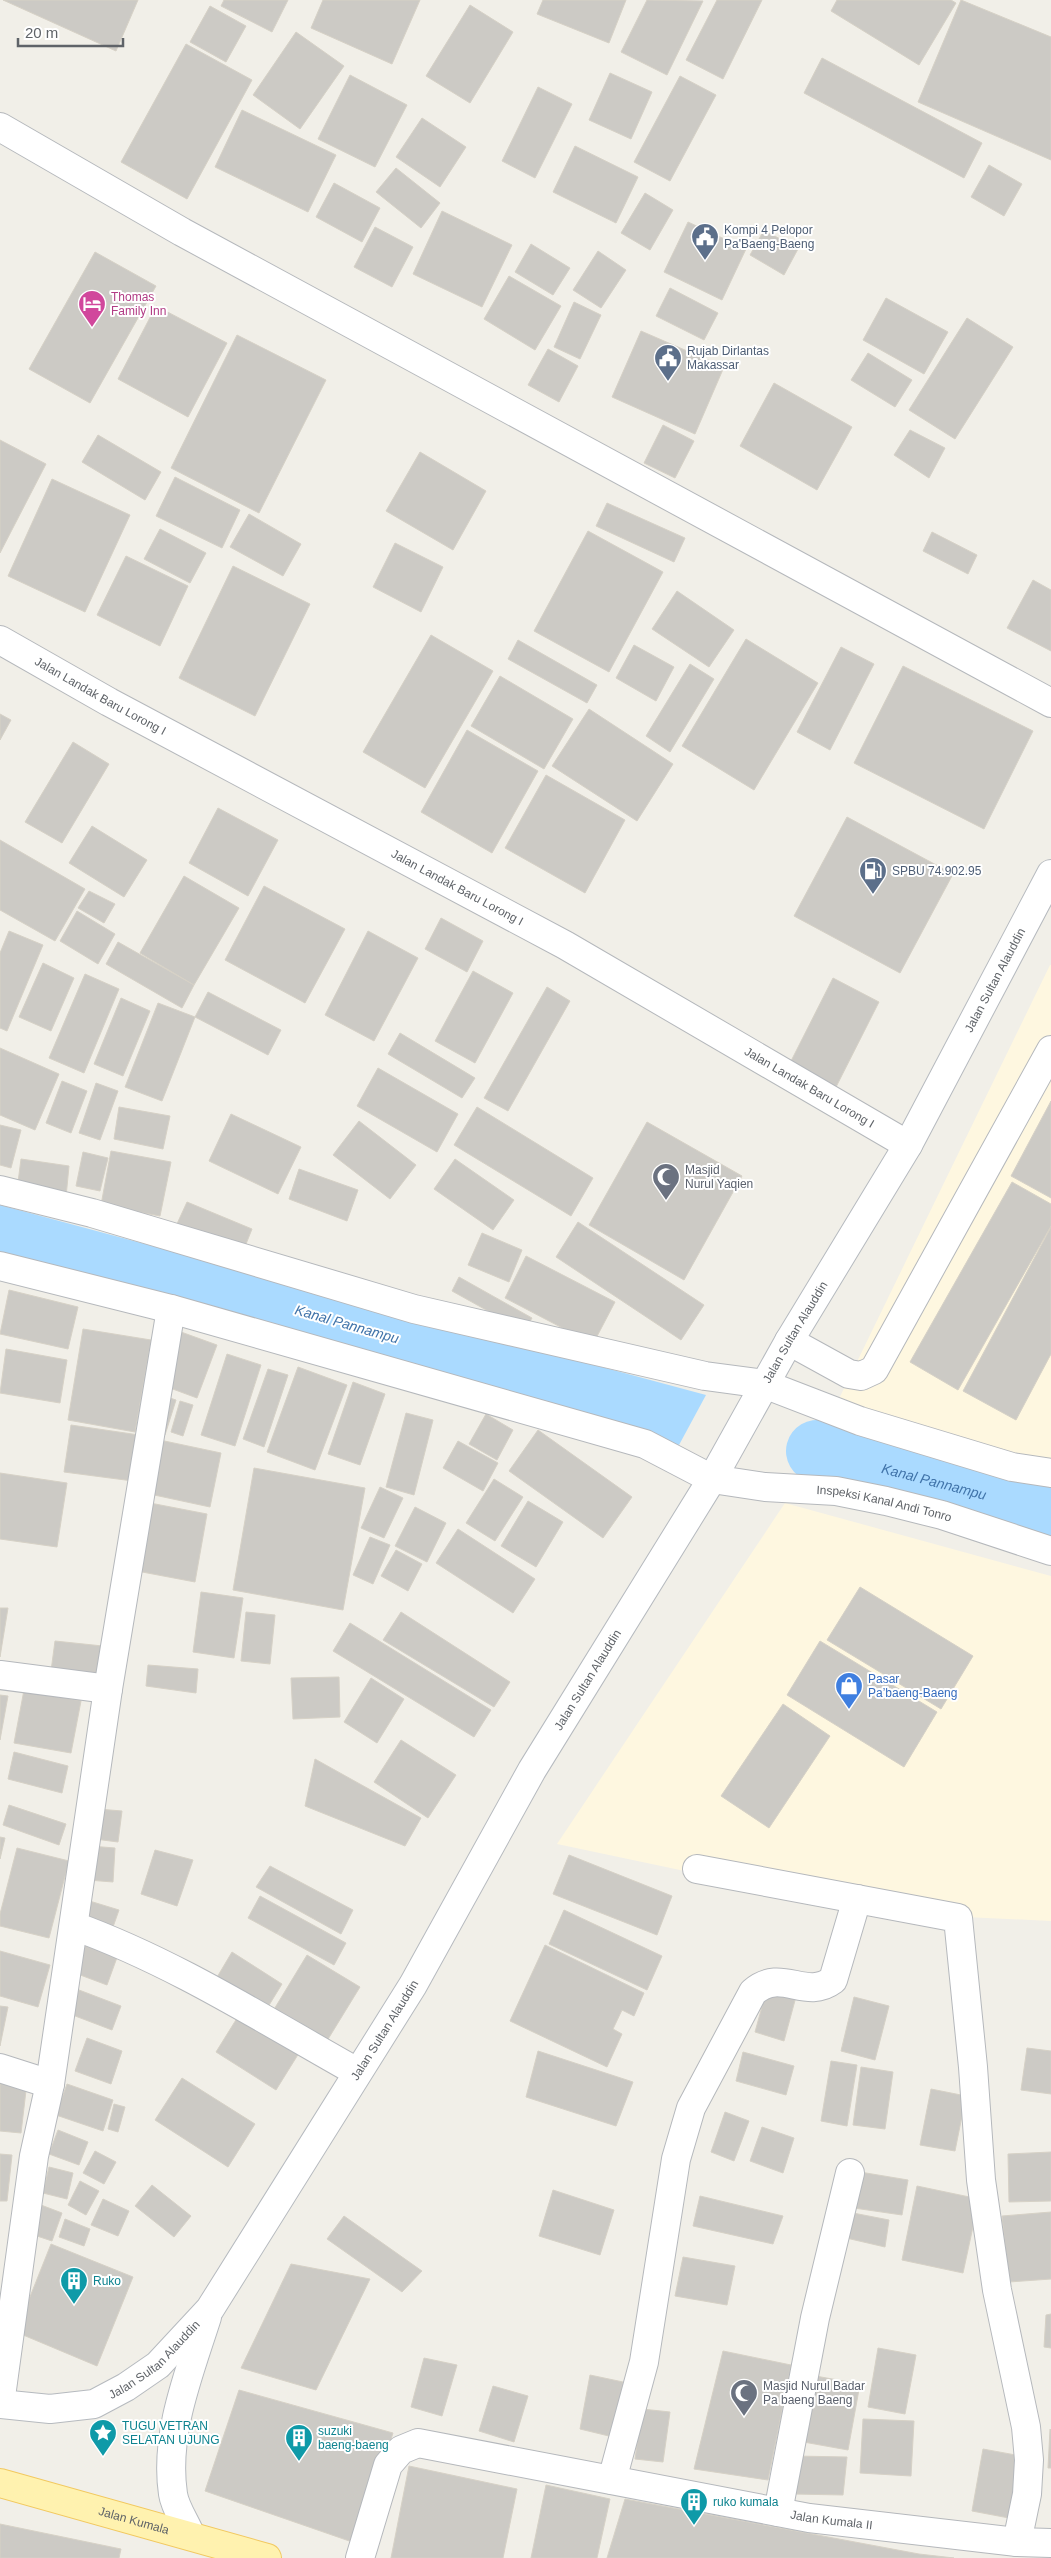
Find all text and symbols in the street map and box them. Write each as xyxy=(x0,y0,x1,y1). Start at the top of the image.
scale bar xyxy=(18,15,122,47)
text: 20 m xyxy=(25,24,58,41)
public building icon: Kompi 4 Pelopor Pa'Baeng-Baeng xyxy=(690,222,720,261)
place label: Kompi 4 Pelopor Pa'Baeng-Baeng xyxy=(724,223,814,251)
hotel icon: Thomas Family Inn xyxy=(77,289,107,328)
place label: Thomas Family Inn xyxy=(111,290,166,318)
public building icon: Rujab Dirlantas Makassar xyxy=(653,343,683,382)
place label: Rujab Dirlantas Makassar xyxy=(687,344,769,372)
street label: Jalan Landak Baru Lorong I xyxy=(32,654,168,738)
street label: Jalan Landak Baru Lorong I xyxy=(389,847,526,928)
fuel station icon: SPBU 74.902.95 xyxy=(858,856,888,895)
place label: SPBU 74.902.95 xyxy=(892,864,982,878)
street label: Jalan Sultan Alauddin xyxy=(962,926,1028,1035)
street label: Jalan Landak Baru Lorong I xyxy=(742,1044,877,1131)
mosque icon: Masjid Nurul Yaqien xyxy=(651,1162,681,1201)
place label: Masjid Nurul Yaqien xyxy=(685,1163,753,1191)
street label: Jalan Sultan Alauddin xyxy=(760,1279,831,1386)
water label: Kanal Pannampu xyxy=(293,1302,401,1347)
water label: Kanal Pannampu xyxy=(880,1460,988,1503)
street label: Inspeksi Kanal Andi Tonro xyxy=(816,1483,954,1525)
street label: Jalan Sultan Alauddin xyxy=(551,1627,624,1733)
shop icon: Pasar Paʼbaeng-Baeng xyxy=(834,1671,864,1710)
place label: Pasar Paʼbaeng-Baeng xyxy=(868,1672,957,1700)
street label: Jalan Sultan Alauddin xyxy=(348,1978,421,2083)
building icon: Ruko xyxy=(59,2266,89,2305)
place label: Ruko xyxy=(93,2274,121,2288)
street label: Jalan Sultan Alauddin xyxy=(106,2318,203,2402)
mosque icon: Masjid Nurul Badar Pa baeng Baeng xyxy=(729,2378,759,2417)
place label: Masjid Nurul Badar Pa baeng Baeng xyxy=(763,2379,865,2407)
place icon: TUGU VETRAN SELATAN UJUNG xyxy=(88,2418,118,2457)
place label: TUGU VETRAN SELATAN UJUNG xyxy=(122,2419,220,2447)
building icon: suzuki baeng-baeng xyxy=(284,2423,314,2462)
place label: suzuki baeng-baeng xyxy=(318,2424,389,2452)
building icon: ruko kumala xyxy=(679,2487,709,2526)
place label: ruko kumala xyxy=(713,2495,779,2509)
street label: Jalan Kumala xyxy=(97,2504,171,2537)
street label: Jalan Kumala II xyxy=(789,2508,873,2532)

